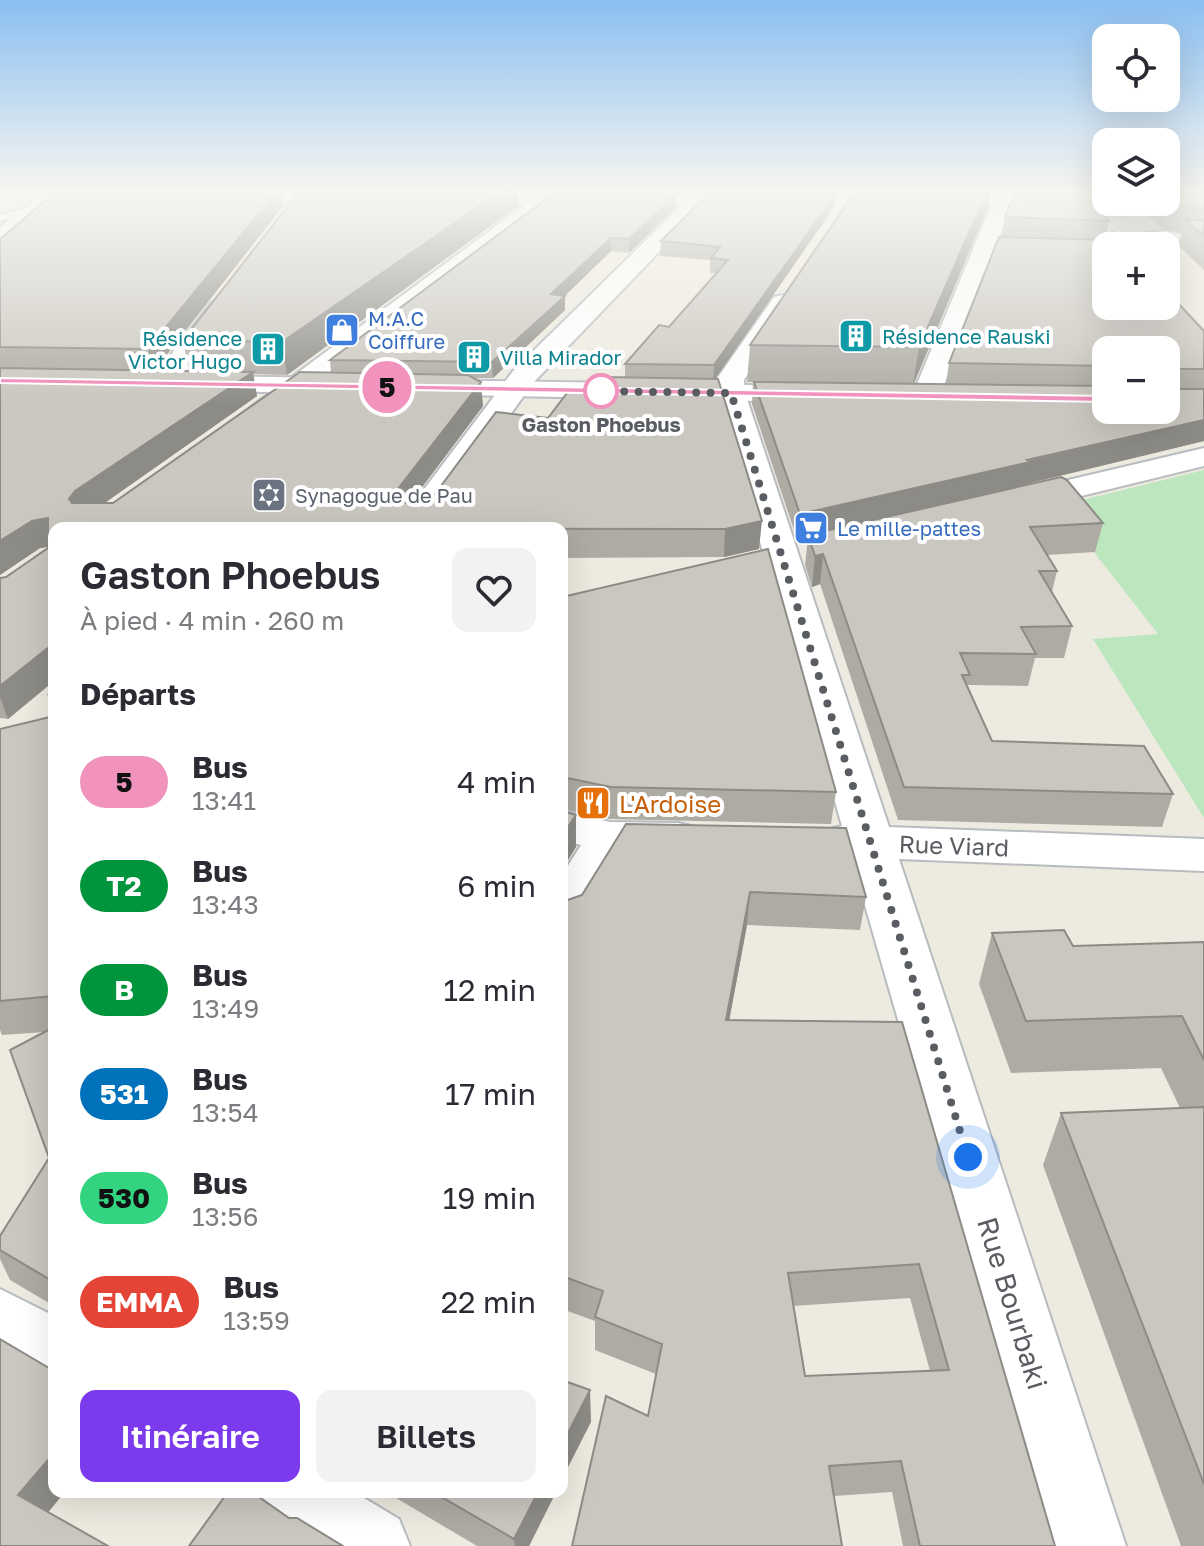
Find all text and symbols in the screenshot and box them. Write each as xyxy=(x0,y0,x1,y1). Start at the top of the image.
map controls xyxy=(1092,24,1180,424)
button: locate xyxy=(1092,24,1180,112)
button: layers xyxy=(1092,128,1180,216)
button: + xyxy=(1092,232,1180,320)
place label: M.A.C Coiffure xyxy=(368,306,445,353)
shop icon: M.A.C Coiffure xyxy=(323,311,361,349)
building icon: Résidence Rauski xyxy=(837,317,875,355)
place label: Résidence Rauski xyxy=(882,324,1051,348)
place label: Résidence Victor Hugo xyxy=(128,326,242,373)
building icon: Résidence Victor Hugo xyxy=(249,330,287,368)
button: − xyxy=(1092,336,1180,424)
building icon: Villa Mirador xyxy=(455,338,493,376)
place label: Villa Mirador xyxy=(500,345,622,369)
line badge: 5 xyxy=(361,361,413,413)
text: 5 xyxy=(378,370,396,403)
marker: Gaston Phoebus xyxy=(584,374,618,408)
place label: Gaston Phoebus xyxy=(521,412,681,436)
synagogue icon: Synagogue de Pau xyxy=(250,476,288,514)
place label: Synagogue de Pau xyxy=(295,483,473,507)
supermarket icon: Le mille-pattes xyxy=(792,509,830,547)
place label: Le mille-pattes xyxy=(837,516,981,540)
button: heart xyxy=(452,548,536,632)
text: Gaston Phoebus xyxy=(80,552,380,597)
text: À pied · 4 min · 260 m xyxy=(80,605,344,636)
text: Départs xyxy=(80,676,196,712)
text: Bus xyxy=(192,749,248,785)
text: 4 min xyxy=(457,764,536,800)
text: 5 xyxy=(115,765,133,798)
restaurant icon: L'Ardoise xyxy=(574,784,612,822)
text: 13:41 xyxy=(192,785,256,816)
place label: L'Ardoise xyxy=(619,789,721,818)
street label: Rue Viard xyxy=(898,829,1010,861)
text: Bus xyxy=(192,853,248,889)
text: 6 min xyxy=(457,868,536,904)
text: T2 xyxy=(106,869,142,902)
text: 13:43 xyxy=(192,889,259,920)
text: Bus xyxy=(192,957,248,993)
text: 12 min xyxy=(444,972,536,1008)
text: B xyxy=(114,973,134,1006)
text: 13:49 xyxy=(192,993,259,1024)
text: Bus xyxy=(192,1061,248,1097)
text: 17 min xyxy=(445,1076,536,1112)
text: 531 xyxy=(100,1077,148,1110)
text: 13:54 xyxy=(192,1097,259,1128)
your location xyxy=(948,1137,988,1177)
text: Bus xyxy=(192,1165,248,1201)
text: 19 min xyxy=(443,1180,536,1216)
text: 530 xyxy=(98,1181,150,1214)
text: 13:56 xyxy=(192,1201,258,1232)
street label: Rue Bourbaki xyxy=(971,1213,1055,1393)
text: Bus xyxy=(223,1269,279,1305)
text: 22 min xyxy=(441,1284,536,1320)
text: EMMA xyxy=(96,1285,183,1318)
text: 13:59 xyxy=(223,1305,290,1336)
button: Itinéraire xyxy=(80,1390,300,1482)
button: Billets xyxy=(316,1390,536,1482)

